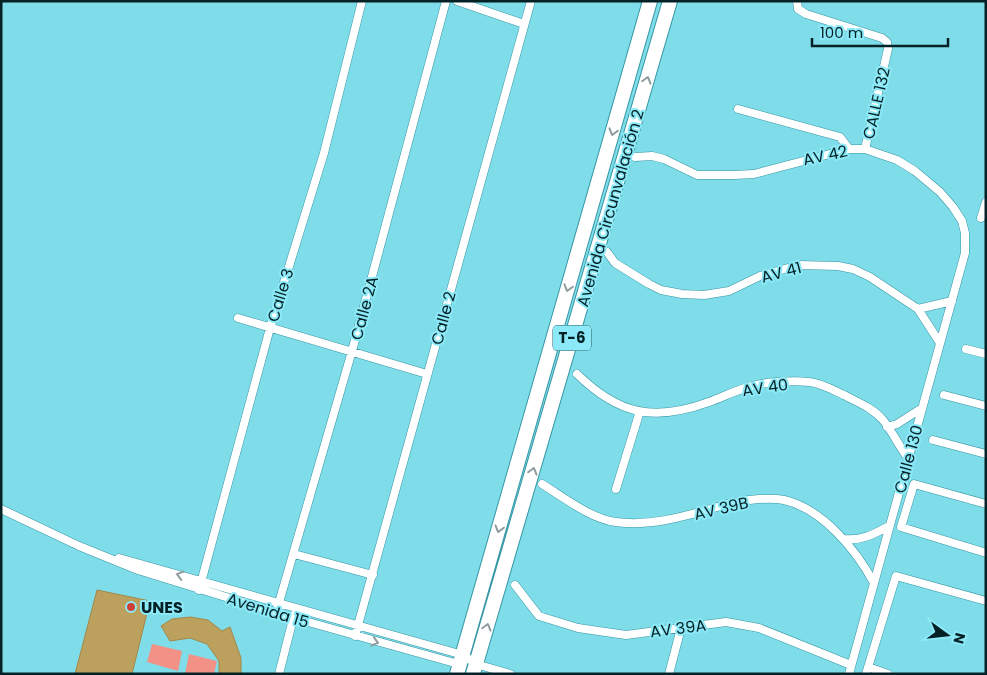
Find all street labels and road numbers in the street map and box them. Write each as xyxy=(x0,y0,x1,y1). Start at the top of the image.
street label: CALLE 132 xyxy=(857,65,896,141)
street label: Avenida Circunvalación 2 xyxy=(571,107,650,310)
street label: AV 42 xyxy=(801,140,850,171)
street label: AV 41 xyxy=(758,256,804,289)
street label: Calle 3 xyxy=(261,266,299,325)
street label: Calle 2A xyxy=(345,273,384,343)
street label: Calle 2 xyxy=(425,289,462,347)
road number: T-6 xyxy=(553,326,591,350)
street label: AV 40 xyxy=(741,373,789,402)
street label: Calle 130 xyxy=(888,422,929,496)
street label: AV 39B xyxy=(692,491,751,526)
street label: Avenida 15 xyxy=(224,587,312,634)
street label: AV 39A xyxy=(649,614,708,643)

